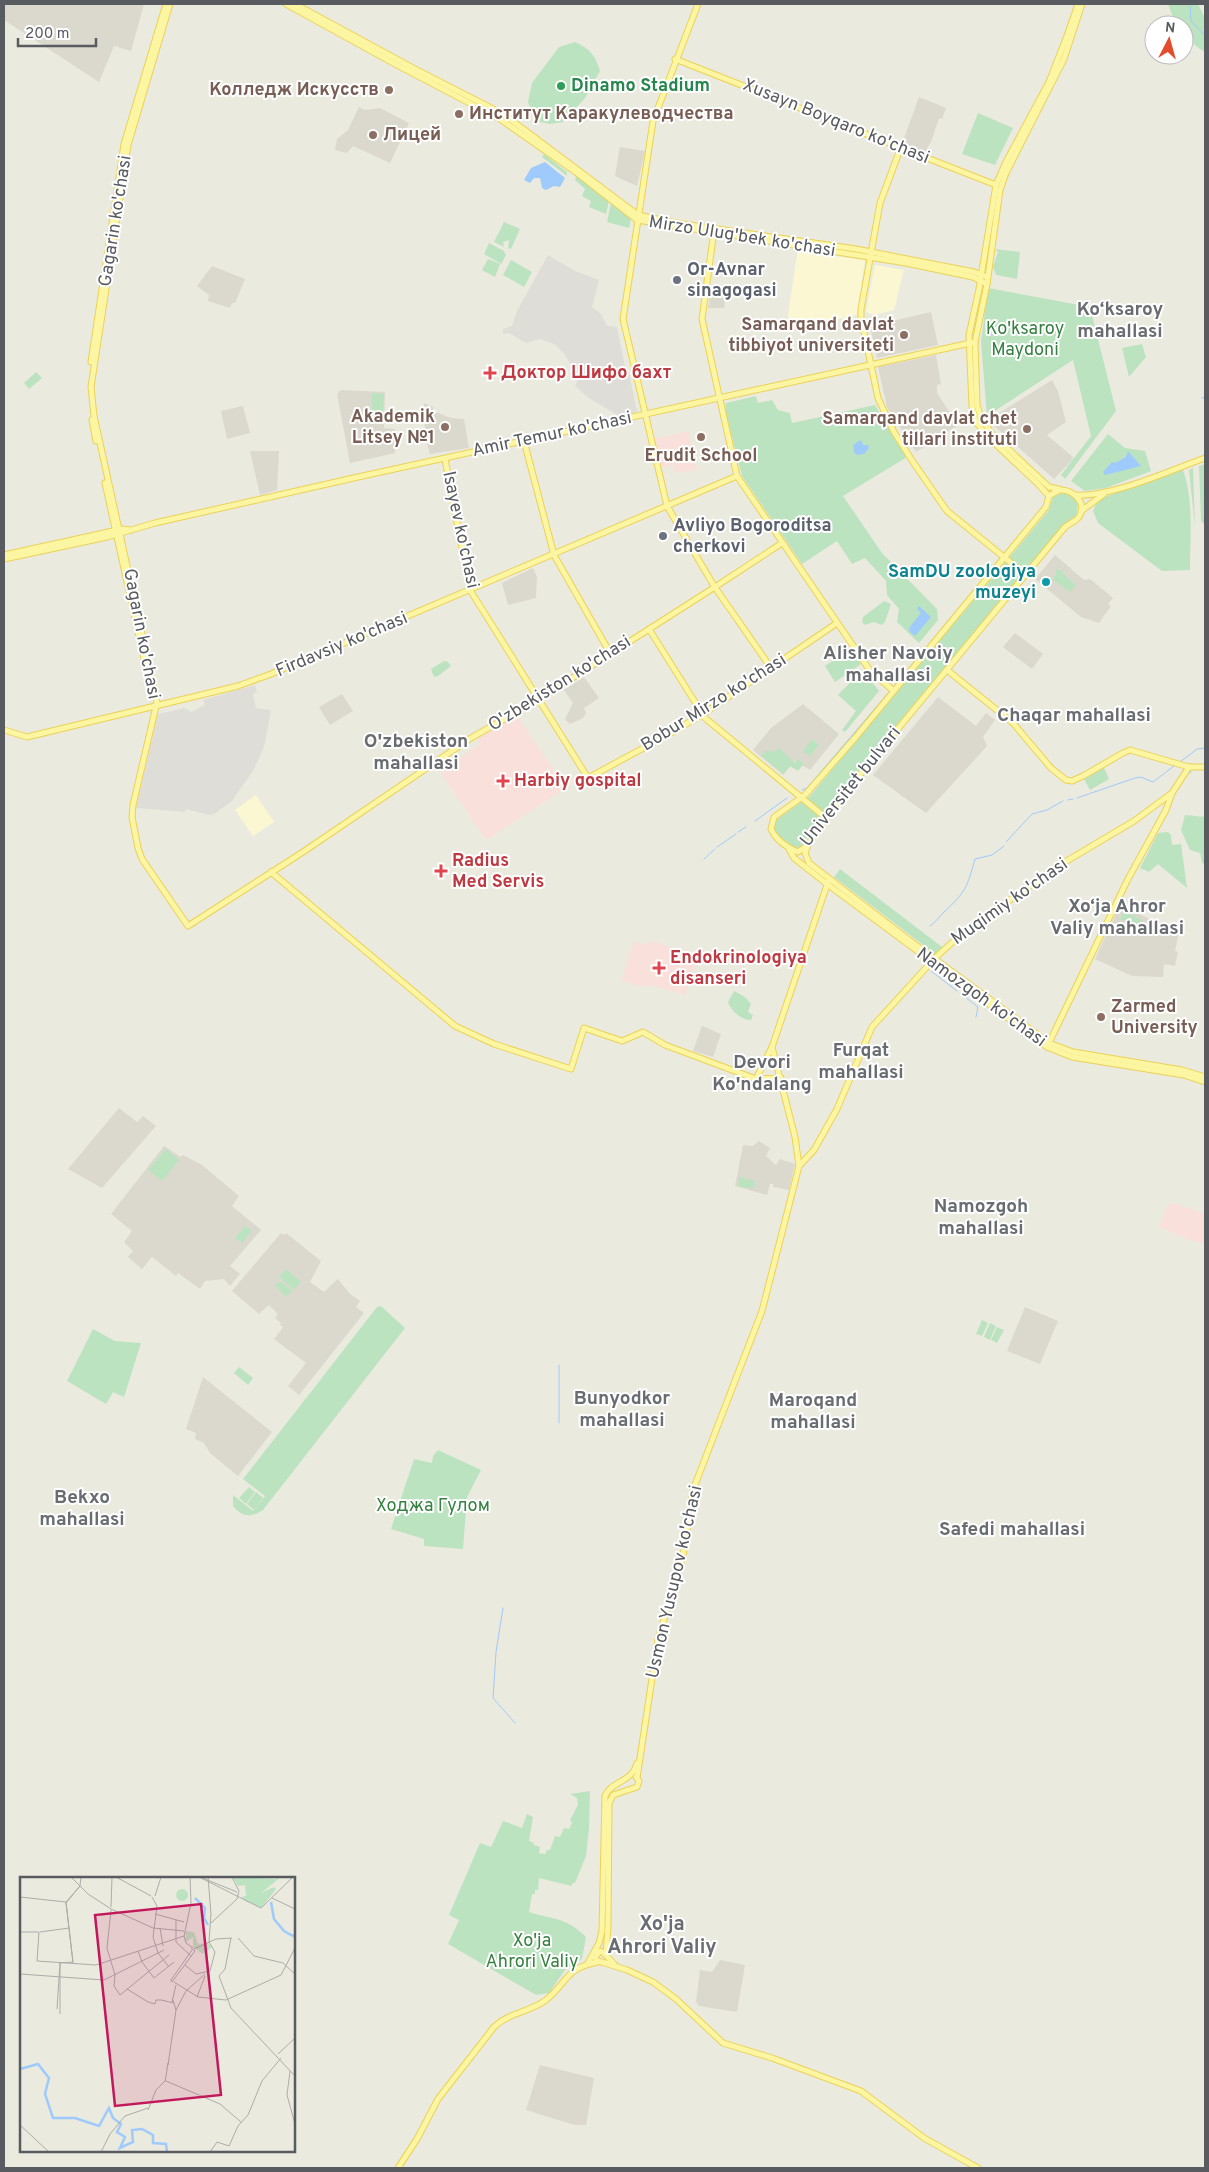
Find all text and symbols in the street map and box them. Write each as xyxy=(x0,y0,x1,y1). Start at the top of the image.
scale bar xyxy=(18,15,95,47)
north arrow xyxy=(1144,15,1194,65)
text: N xyxy=(1164,20,1176,38)
text: 200 m xyxy=(25,25,70,44)
street label: Xusayn Boyqaro ko'chasi xyxy=(739,74,933,170)
place label: Dinamo Stadium xyxy=(571,75,710,98)
place label: Колледж Искусств xyxy=(209,79,379,102)
marker: Dinamo Stadium xyxy=(555,80,567,92)
marker: Колледж Искусств xyxy=(383,84,395,96)
place label: Институт Каракулеводчества xyxy=(469,103,733,126)
marker: Институт Каракулеводчества xyxy=(453,108,465,120)
place label: Лицей xyxy=(383,124,441,147)
marker: Лицей xyxy=(367,129,379,141)
street label: Gagarin ko'chasi xyxy=(94,154,138,288)
street label: Mirzo Ulug'bek ko'chasi xyxy=(647,211,837,263)
place label: Or-Avnar sinagogasi xyxy=(687,259,777,303)
marker: Or-Avnar sinagogasi xyxy=(671,274,683,286)
district label: Ko‘ksaroy mahallasi xyxy=(1077,298,1164,344)
place label: Samarqand davlat tibbiyot universiteti xyxy=(728,314,894,358)
park label: Ko'ksaroy Maydoni xyxy=(986,318,1064,362)
marker: Samarqand davlat tibbiyot universiteti xyxy=(898,329,910,341)
place label: Доктор Шифо бахт xyxy=(501,362,672,385)
marker: Доктор Шифо бахт xyxy=(483,366,497,380)
place label: Akademik Litsey №1 xyxy=(351,406,435,450)
street label: Amir Temur ko'chasi xyxy=(470,407,634,463)
place label: Samarqand davlat chet tillari instituti xyxy=(822,408,1017,452)
marker: Akademik Litsey №1 xyxy=(439,421,451,433)
marker: Samarqand davlat chet tillari instituti xyxy=(1021,423,1033,435)
marker: Erudit School xyxy=(695,431,707,443)
place label: Erudit School xyxy=(644,445,758,468)
street label: Isayev ko'chasi xyxy=(436,469,484,591)
place label: Avliyo Bogoroditsa cherkovi xyxy=(673,515,832,559)
marker: Avliyo Bogoroditsa cherkovi xyxy=(657,530,669,542)
place label: SamDU zoologiya muzeyi xyxy=(888,561,1036,605)
street label: Gagarin ko'chasi xyxy=(117,567,165,701)
marker: SamDU zoologiya muzeyi xyxy=(1040,576,1052,588)
street label: Firdavsiy ko'chasi xyxy=(273,607,411,683)
street label: O'zbekiston ko'chasi xyxy=(484,631,636,737)
district label: Alisher Navoiy mahallasi xyxy=(823,642,953,688)
street label: Bobur Mirzo ko'chasi xyxy=(637,649,791,757)
district label: Chaqar mahallasi xyxy=(997,704,1151,728)
street label: Universitet bulvari xyxy=(795,722,907,852)
district label: O'zbekiston mahallasi xyxy=(364,730,468,776)
place label: Harbiy gospital xyxy=(514,770,642,793)
marker: Harbiy gospital xyxy=(496,774,510,788)
place label: Radius Med Servis xyxy=(452,850,544,894)
street label: Muqimiy ko'chasi xyxy=(947,853,1073,951)
marker: Radius Med Servis xyxy=(434,864,448,878)
district label: Xo‘ja Ahror Valiy mahallasi xyxy=(1050,895,1184,941)
street label: Namozgoh ko'chasi xyxy=(911,943,1051,1053)
place label: Endokrinologiya disanseri xyxy=(670,947,807,991)
marker: Endokrinologiya disanseri xyxy=(652,961,666,975)
place label: Zarmed University xyxy=(1111,996,1198,1040)
marker: Zarmed University xyxy=(1095,1011,1107,1023)
district label: Furqat mahallasi xyxy=(818,1039,904,1085)
district label: Devori Ko'ndalang xyxy=(712,1051,812,1097)
district label: Namozgoh mahallasi xyxy=(934,1195,1028,1241)
district label: Bunyodkor mahallasi xyxy=(574,1387,670,1433)
district label: Maroqand mahallasi xyxy=(769,1389,857,1435)
street label: Usmon Yusupov ko'chasi xyxy=(642,1483,708,1681)
district label: Bekxo mahallasi xyxy=(39,1486,125,1532)
park label: Ходжа Гулом xyxy=(376,1495,490,1518)
district label: Safedi mahallasi xyxy=(939,1518,1085,1542)
inset map xyxy=(20,1877,295,2152)
district label: Xo'ja Ahrori Valiy xyxy=(607,1912,717,1961)
park label: Xo'ja Ahrori Valiy xyxy=(486,1930,578,1974)

